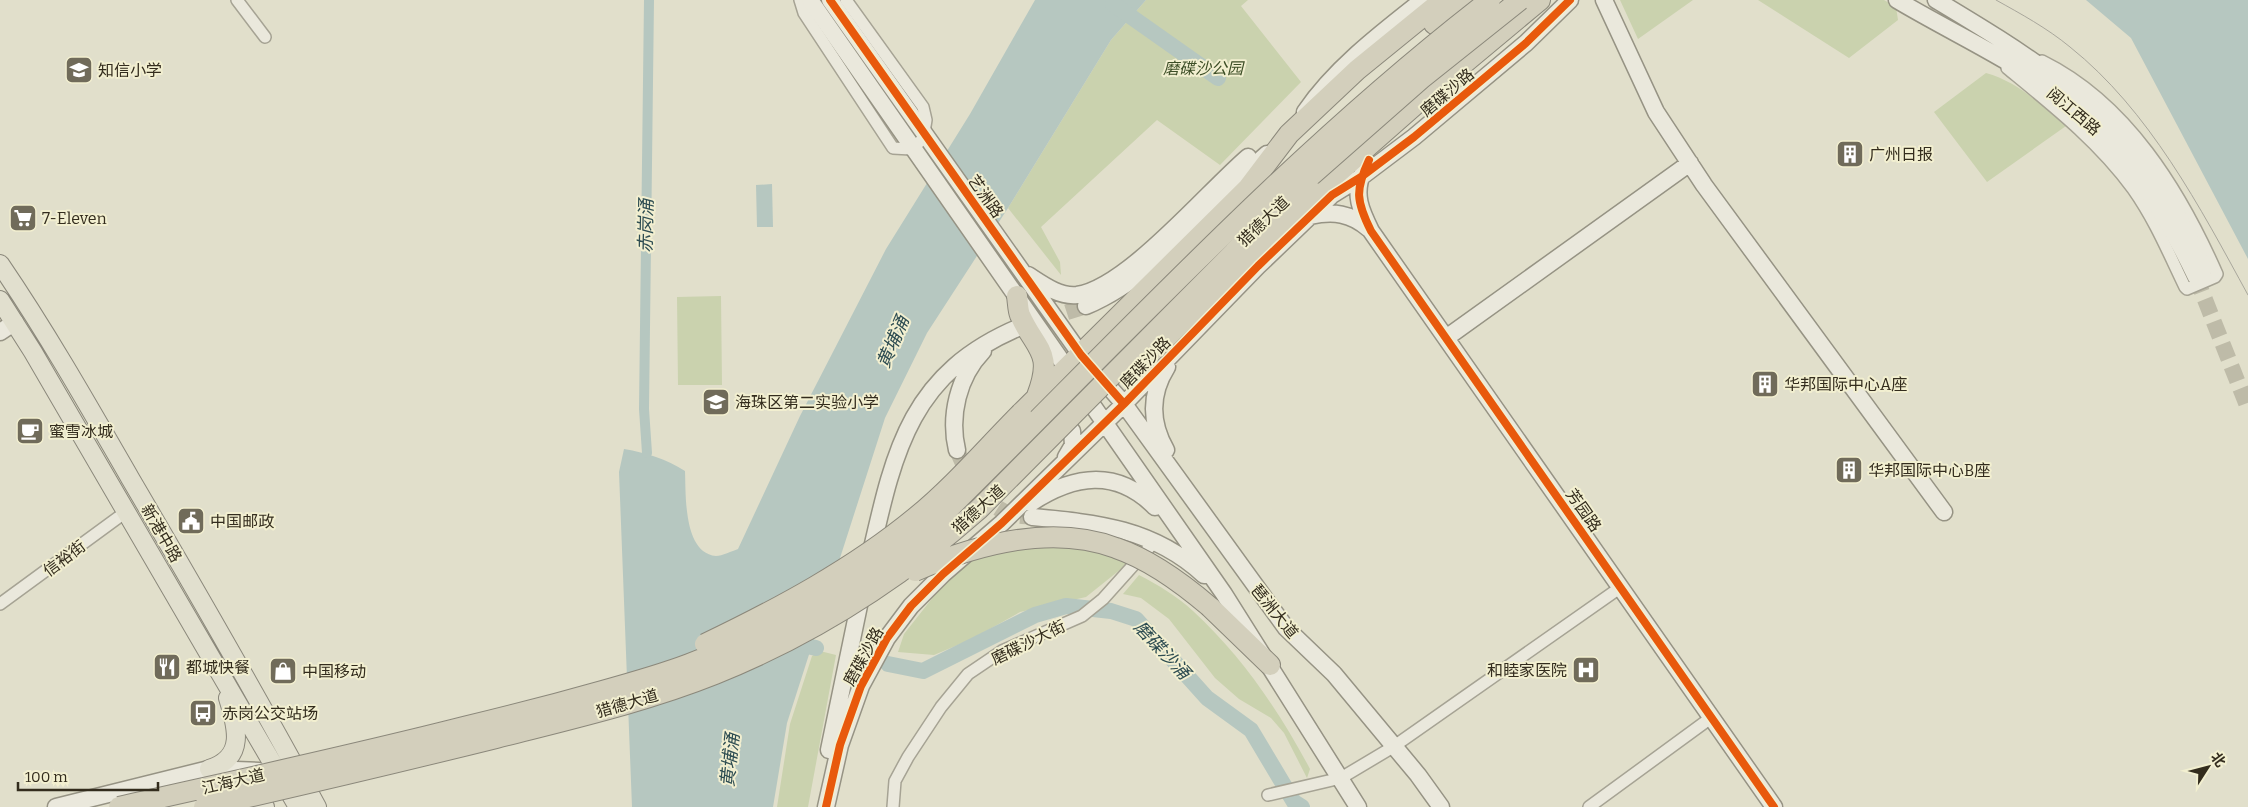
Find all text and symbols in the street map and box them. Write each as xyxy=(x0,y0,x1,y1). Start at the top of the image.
school or university icon: 知信小学 xyxy=(64,55,94,85)
park label: 磨碟沙公园 xyxy=(1163,59,1245,78)
place label: 知信小学 xyxy=(98,61,162,80)
street label: 磨碟沙路 xyxy=(1417,65,1478,120)
street label: 阅江西路 xyxy=(2043,84,2104,139)
building icon: 广州日报 xyxy=(1835,139,1865,169)
place label: 广州日报 xyxy=(1869,145,1933,164)
street label: 艺洲路 xyxy=(964,171,1007,221)
street label: 猎德大道 xyxy=(1234,192,1293,250)
water label: 赤岗涌 xyxy=(635,197,658,253)
supermarket icon: 7-Eleven xyxy=(8,203,38,233)
place label: 7-Eleven xyxy=(42,209,107,228)
water label: 黄埔涌 xyxy=(872,311,914,371)
street label: 磨碟沙路 xyxy=(1116,333,1174,392)
building icon: 华邦国际中心A座 xyxy=(1750,369,1780,399)
place label: 华邦国际中心A座 xyxy=(1784,375,1907,394)
school or university icon: 海珠区第二实验小学 xyxy=(701,387,731,417)
place label: 海珠区第二实验小学 xyxy=(735,393,879,412)
cafe icon: 蜜雪冰城 xyxy=(15,416,45,446)
place label: 蜜雪冰城 xyxy=(49,422,113,441)
building icon: 华邦国际中心B座 xyxy=(1834,455,1864,485)
place label: 华邦国际中心B座 xyxy=(1868,461,1990,480)
street label: 猎德大道 xyxy=(948,481,1008,538)
street label: 芳园路 xyxy=(1562,485,1605,535)
street label: 新港中路 xyxy=(137,501,186,566)
public building icon: 中国邮政 xyxy=(176,506,206,536)
place label: 中国邮政 xyxy=(210,512,274,531)
street label: 信裕街 xyxy=(39,536,89,580)
street label: 琶洲大道 xyxy=(1247,580,1302,642)
street label: 磨碟沙大街 xyxy=(988,616,1068,669)
water label: 磨碟沙涌 xyxy=(1129,616,1196,685)
street label: 磨碟沙路 xyxy=(840,624,887,689)
restaurant icon: 都城快餐 xyxy=(152,652,182,682)
hospital icon: 和睦家医院 xyxy=(1571,655,1601,685)
shop icon: 中国移动 xyxy=(268,656,298,686)
place label: 都城快餐 xyxy=(186,658,250,677)
place label: 和睦家医院 xyxy=(1487,661,1567,680)
place label: 中国移动 xyxy=(302,662,366,681)
street label: 猎德大道 xyxy=(594,686,661,721)
bus stop icon: 赤岗公交站场 xyxy=(188,698,218,728)
place label: 赤岗公交站场 xyxy=(222,704,318,723)
water label: 黄埔涌 xyxy=(716,730,744,788)
north arrow xyxy=(2183,742,2233,792)
text: 北 xyxy=(2207,749,2229,770)
scale bar xyxy=(18,760,158,792)
street label: 江海大道 xyxy=(200,765,266,798)
text: 100 m xyxy=(25,768,68,786)

